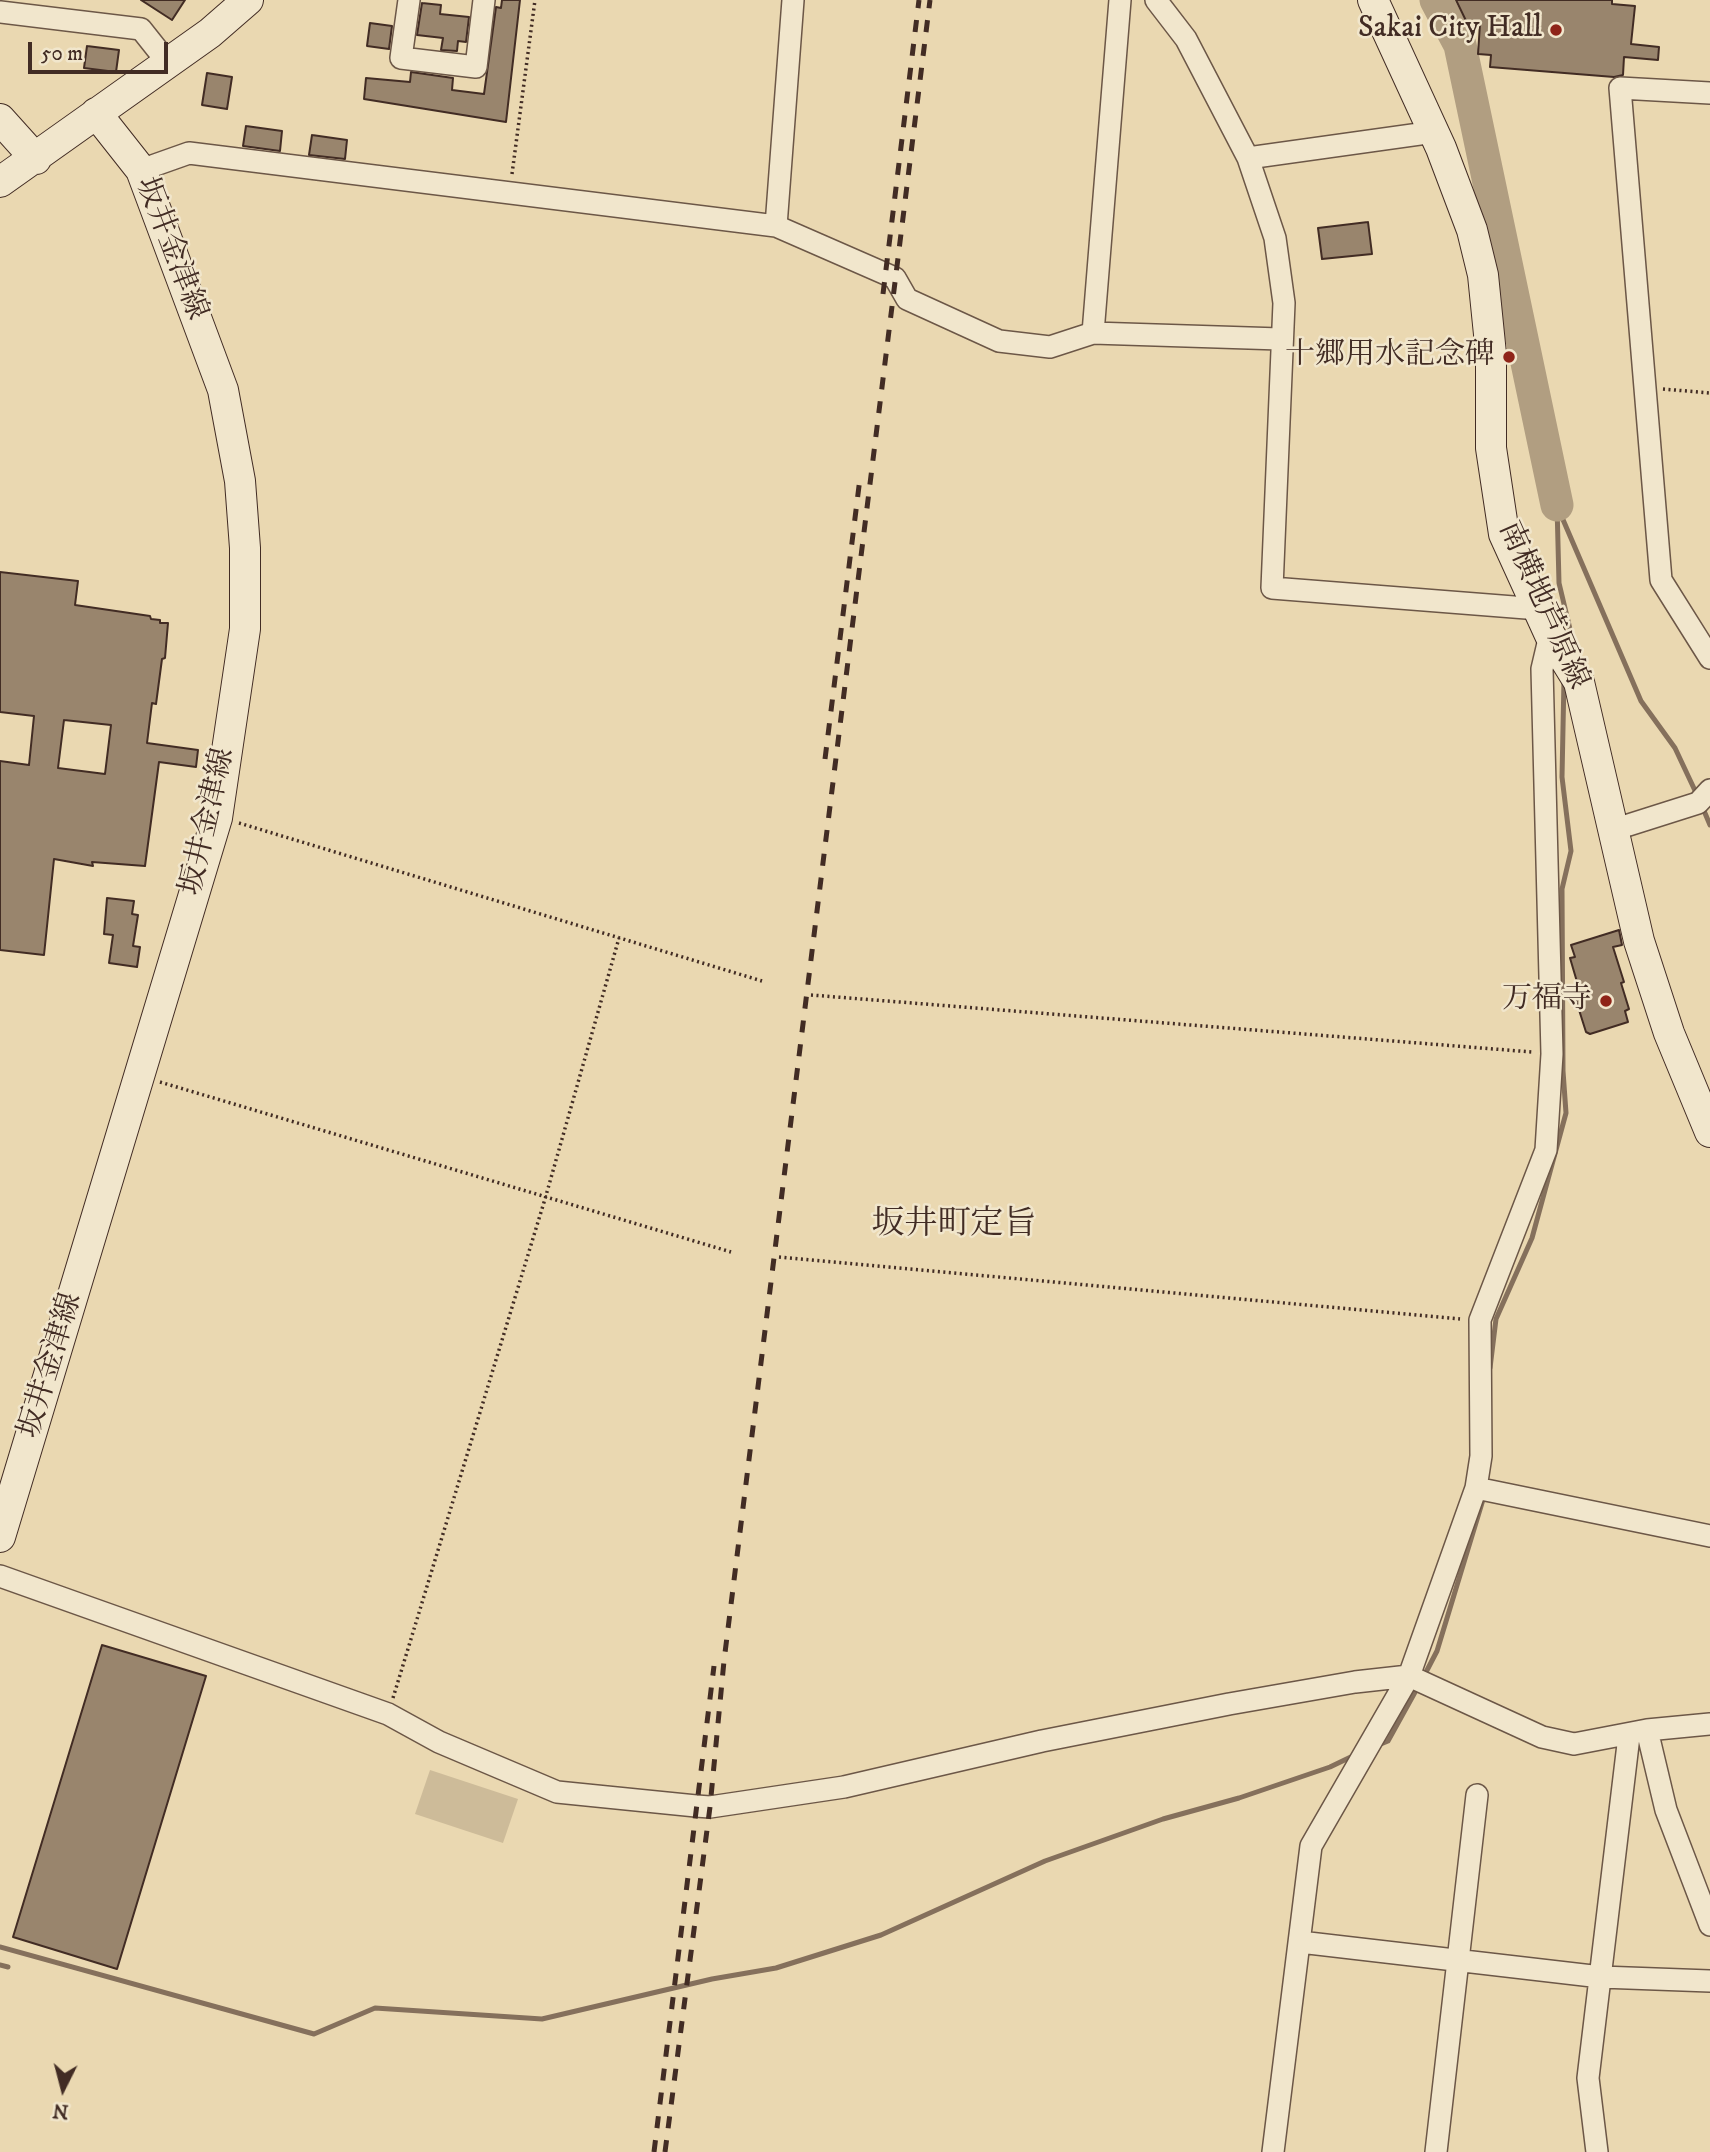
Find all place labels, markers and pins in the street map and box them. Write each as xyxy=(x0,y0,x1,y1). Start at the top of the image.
place label: Sakai City Hall xyxy=(1358,12,1542,48)
marker: Sakai City Hall xyxy=(1548,22,1564,38)
place label: 十郷用水記念碑 xyxy=(1285,339,1495,375)
marker: 十郷用水記念碑 xyxy=(1501,349,1517,365)
place label: 万福寺 xyxy=(1502,983,1592,1019)
marker: 万福寺 xyxy=(1598,993,1614,1009)

